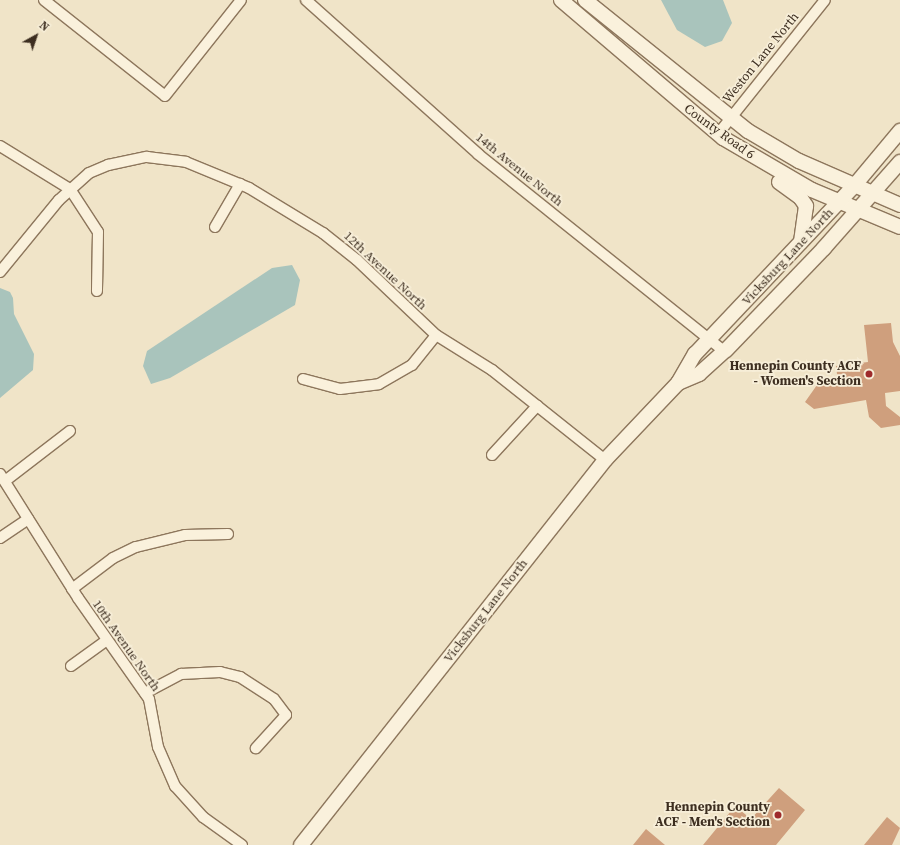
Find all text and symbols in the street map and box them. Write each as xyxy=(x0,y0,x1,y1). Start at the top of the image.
street label: Weston Lane North xyxy=(720,9,802,107)
north arrow xyxy=(16,16,56,56)
text: N xyxy=(36,18,52,35)
street label: County Road 6 xyxy=(681,101,757,163)
street label: 14th Avenue North xyxy=(472,130,566,210)
street label: Vicksburg Lane North xyxy=(739,205,837,309)
street label: 12th Avenue North xyxy=(340,228,430,314)
place label: Hennepin County ACF - Women's Section xyxy=(729,359,861,390)
marker: Hennepin County ACF - Women's Section xyxy=(864,369,874,379)
street label: Vicksburg Lane North xyxy=(441,556,531,666)
street label: 10th Avenue North xyxy=(89,597,163,695)
place label: Hennepin County ACF - Men's Section xyxy=(655,800,770,831)
marker: Hennepin County ACF - Men's Section xyxy=(773,810,783,820)

